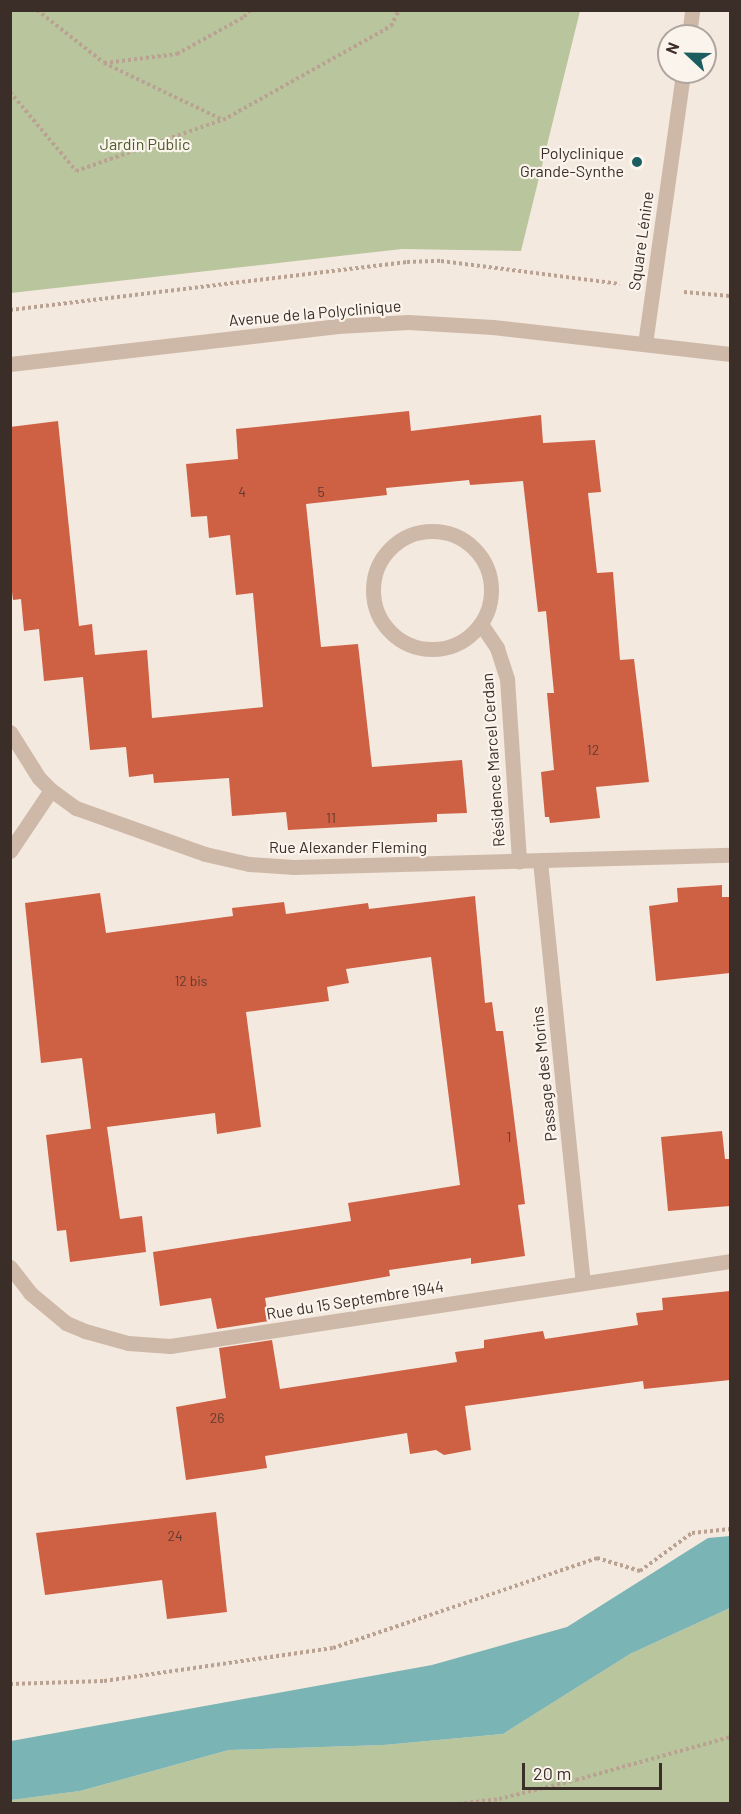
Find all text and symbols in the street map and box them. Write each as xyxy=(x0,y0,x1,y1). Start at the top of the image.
north arrow xyxy=(657,24,717,84)
text: N xyxy=(661,39,682,56)
park label: Jardin Public xyxy=(100,134,190,154)
place label: Polyclinique Grande-Synthe xyxy=(520,143,624,181)
marker: Polyclinique Grande-Synthe xyxy=(628,153,646,171)
street label: Square Lénine xyxy=(625,190,657,292)
street label: Avenue de la Polyclinique xyxy=(228,296,402,330)
house number: 4 xyxy=(238,484,246,500)
house number: 5 xyxy=(317,484,325,500)
street label: Résidence Marcel Cerdan xyxy=(477,672,509,848)
house number: 12 xyxy=(587,742,599,758)
house number: 11 xyxy=(326,810,336,826)
street label: Rue Alexander Fleming xyxy=(269,837,427,857)
house number: 12 bis xyxy=(174,973,208,989)
street label: Passage des Morins xyxy=(527,1006,561,1142)
house number: 1 xyxy=(507,1129,511,1145)
street label: Rue du 15 Septembre 1944 xyxy=(265,1276,445,1324)
house number: 26 xyxy=(210,1410,224,1426)
house number: 24 xyxy=(167,1528,183,1544)
scale bar xyxy=(525,1751,664,1789)
text: 20 m xyxy=(533,1762,571,1784)

